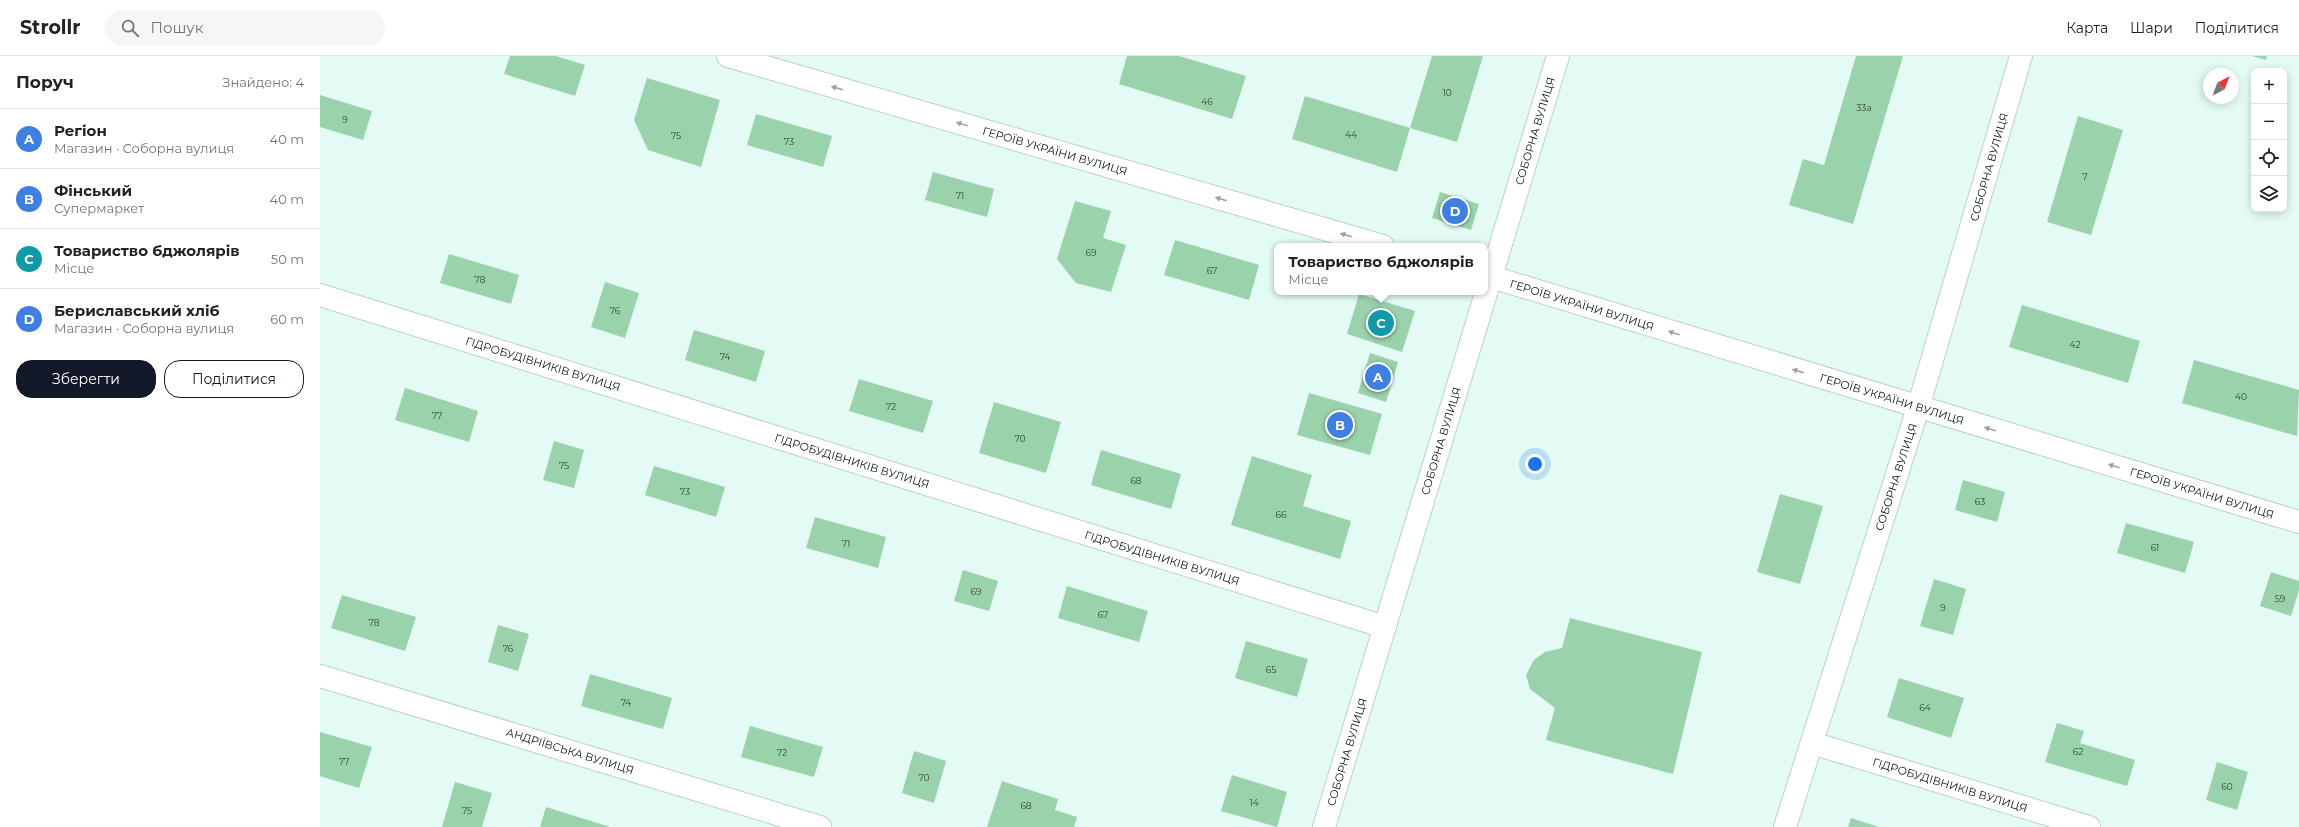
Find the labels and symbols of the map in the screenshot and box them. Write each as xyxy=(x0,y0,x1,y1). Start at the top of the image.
north arrow xyxy=(2203,68,2239,104)
street label: СОБОРНА ВУЛИЦЯ xyxy=(1512,75,1558,187)
one-way arrow xyxy=(830,85,842,91)
house number: 10 xyxy=(1442,87,1452,98)
house number: 46 xyxy=(1201,96,1213,107)
house number: 33а xyxy=(1856,102,1872,113)
street label: СОБОРНА ВУЛИЦЯ xyxy=(1967,111,2011,223)
house number: 9 xyxy=(342,114,348,125)
one-way arrow xyxy=(955,121,967,127)
street label: ГЕРОЇВ УКРАЇНИ ВУЛИЦЯ xyxy=(981,124,1129,178)
house number: 44 xyxy=(1345,129,1357,140)
house number: 75 xyxy=(671,130,681,141)
house number: 73 xyxy=(784,136,794,147)
house number: 7 xyxy=(2082,171,2088,182)
house number: 71 xyxy=(956,190,964,201)
one-way arrow xyxy=(1215,196,1227,202)
pin: D xyxy=(1442,196,1468,226)
one-way arrow xyxy=(1340,232,1352,238)
house number: 69 xyxy=(1086,247,1097,258)
house number: 67 xyxy=(1207,265,1217,276)
house number: 78 xyxy=(475,274,486,285)
street label: ГЕРОЇВ УКРАЇНИ ВУЛИЦЯ xyxy=(1508,276,1656,334)
house number: 76 xyxy=(610,305,621,316)
pin: C xyxy=(1368,308,1394,338)
one-way arrow xyxy=(1668,330,1680,336)
street label: ГІДРОБУДІВНИКІВ ВУЛИЦЯ xyxy=(464,334,622,394)
house number: 42 xyxy=(2069,339,2081,350)
house number: 74 xyxy=(720,351,730,362)
pin: A xyxy=(1365,362,1391,392)
one-way arrow xyxy=(1792,368,1804,374)
street label: ГЕРОЇВ УКРАЇНИ ВУЛИЦЯ xyxy=(1818,370,1966,428)
street label: СОБОРНА ВУЛИЦЯ xyxy=(1418,385,1464,497)
house number: 40 xyxy=(2235,391,2247,402)
house number: 72 xyxy=(886,401,896,412)
house number: 77 xyxy=(432,410,442,421)
pin: B xyxy=(1327,410,1353,440)
street label: СОБОРНА ВУЛИЦЯ xyxy=(1872,421,1920,533)
one-way arrow xyxy=(1983,426,1995,432)
street label: ГІДРОБУДІВНИКІВ ВУЛИЦЯ xyxy=(773,431,931,491)
house number: 70 xyxy=(1014,433,1026,444)
your location xyxy=(1525,454,1545,474)
house number: 75 xyxy=(559,460,569,471)
one-way arrow xyxy=(2108,463,2120,469)
street label: ГЕРОЇВ УКРАЇНИ ВУЛИЦЯ xyxy=(2128,464,2276,522)
house number: 68 xyxy=(1130,475,1142,486)
house number: 73 xyxy=(680,486,690,497)
house number: 63 xyxy=(1975,496,1985,507)
house number: 66 xyxy=(1276,509,1287,520)
street label: ГІДРОБУДІВНИКІВ ВУЛИЦЯ xyxy=(1083,528,1241,588)
house number: 71 xyxy=(842,538,850,549)
house number: 61 xyxy=(2151,542,2159,553)
house number: 69 xyxy=(971,586,982,597)
house number: 59 xyxy=(2275,593,2286,604)
house number: 9 xyxy=(1940,602,1946,613)
house number: 67 xyxy=(1098,609,1108,620)
house number: 78 xyxy=(369,617,380,628)
house number: 76 xyxy=(503,643,514,654)
house number: 65 xyxy=(1266,664,1276,675)
street label: СОБОРНА ВУЛИЦЯ xyxy=(1324,696,1370,808)
house number: 74 xyxy=(621,697,631,708)
house number: 64 xyxy=(1919,702,1931,713)
street label: АНДРІЇВСЬКА ВУЛИЦЯ xyxy=(504,725,636,777)
house number: 62 xyxy=(2073,746,2083,757)
house number: 72 xyxy=(777,747,787,758)
street label: ГІДРОБУДІВНИКІВ ВУЛИЦЯ xyxy=(1871,755,2029,815)
house number: 77 xyxy=(339,756,349,767)
house number: 70 xyxy=(918,772,930,783)
house number: 60 xyxy=(2221,781,2233,792)
house number: 14 xyxy=(1249,797,1259,808)
house number: 68 xyxy=(1020,800,1032,811)
house number: 75 xyxy=(462,805,472,816)

